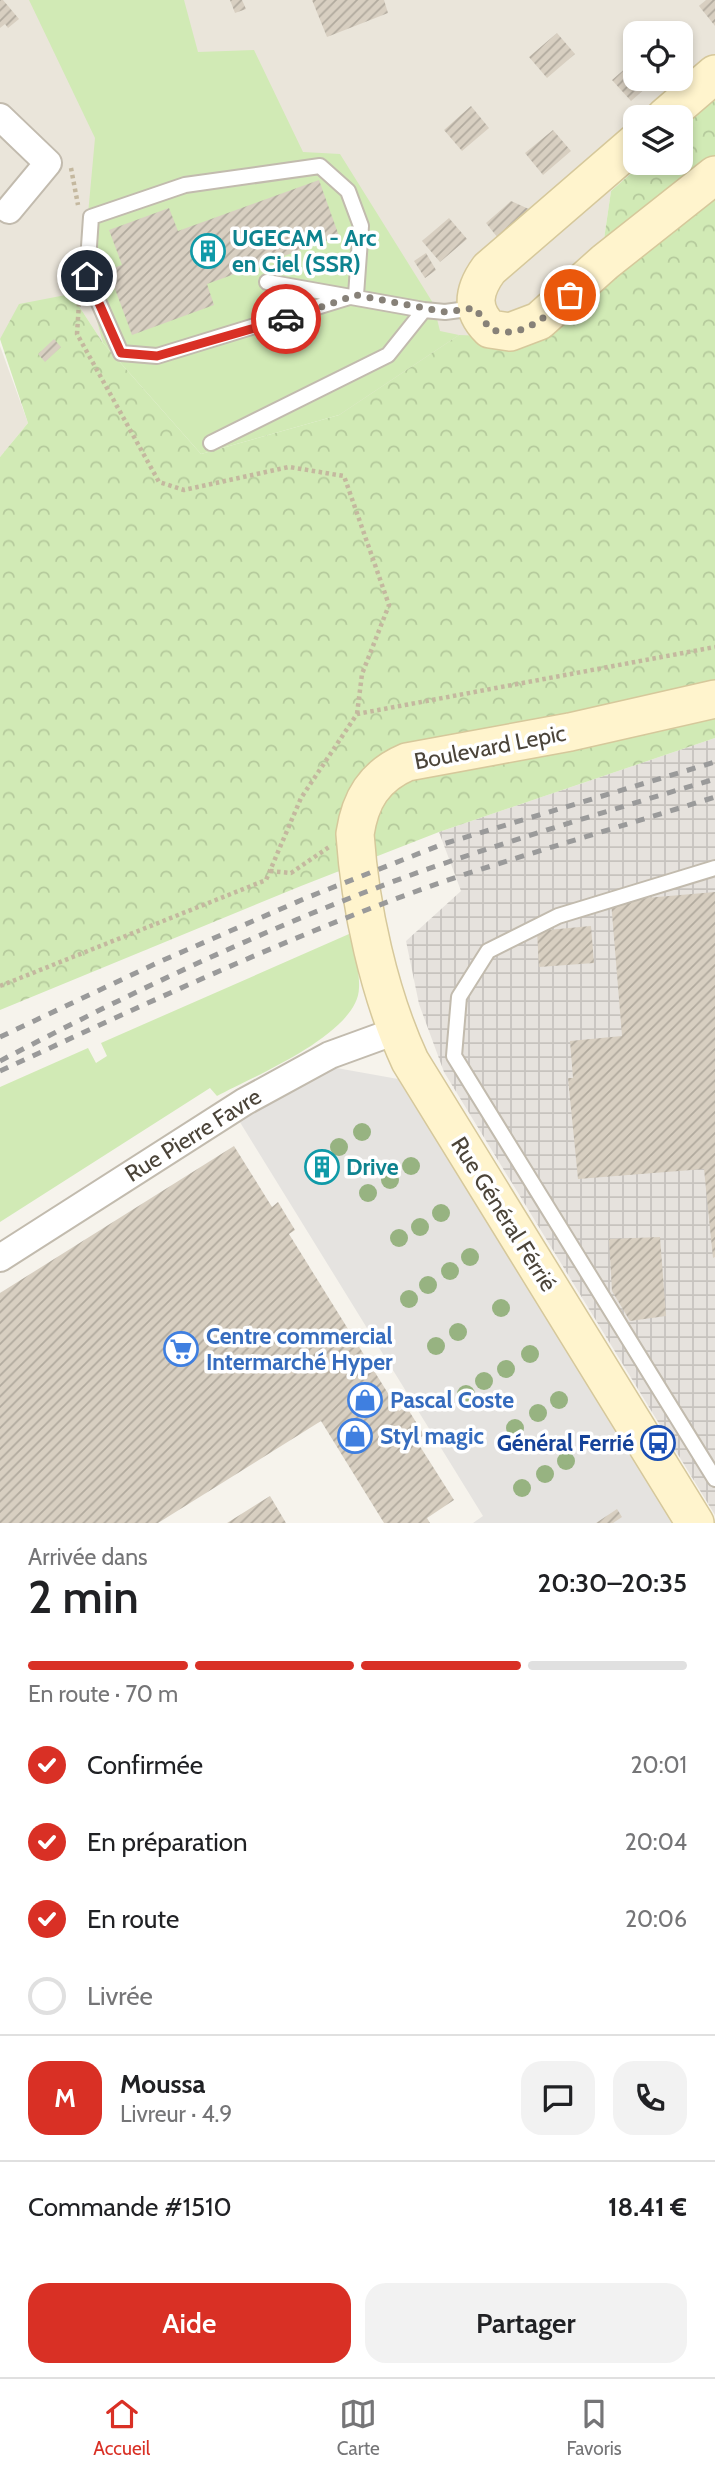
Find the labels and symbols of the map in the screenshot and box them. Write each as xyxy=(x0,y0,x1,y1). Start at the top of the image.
place label: UGECAM - Arc en Ciel (SSR) xyxy=(232,224,376,278)
building icon: UGECAM - Arc en Ciel (SSR) xyxy=(189,232,227,270)
pin xyxy=(57,246,117,306)
pin xyxy=(540,265,600,325)
courier xyxy=(251,284,321,354)
street label: Boulevard Lepic xyxy=(412,719,568,775)
street label: Rue Pierre Favre xyxy=(120,1082,266,1188)
street label: Rue Général Férrié xyxy=(445,1131,563,1297)
building icon: Drive xyxy=(303,1148,341,1186)
place label: Drive xyxy=(346,1153,399,1181)
place label: Centre commercial Intermarché Hyper xyxy=(206,1322,393,1376)
supermarket icon: Centre commercial Intermarché Hyper xyxy=(162,1330,200,1368)
shop icon: Pascal Coste xyxy=(346,1381,384,1419)
place label: Pascal Coste xyxy=(390,1386,514,1414)
shop icon: Styl magic xyxy=(336,1417,374,1455)
place label: Styl magic xyxy=(380,1422,484,1450)
bus stop icon: Général Ferrié xyxy=(639,1424,677,1462)
place label: Général Ferrié xyxy=(497,1429,634,1457)

